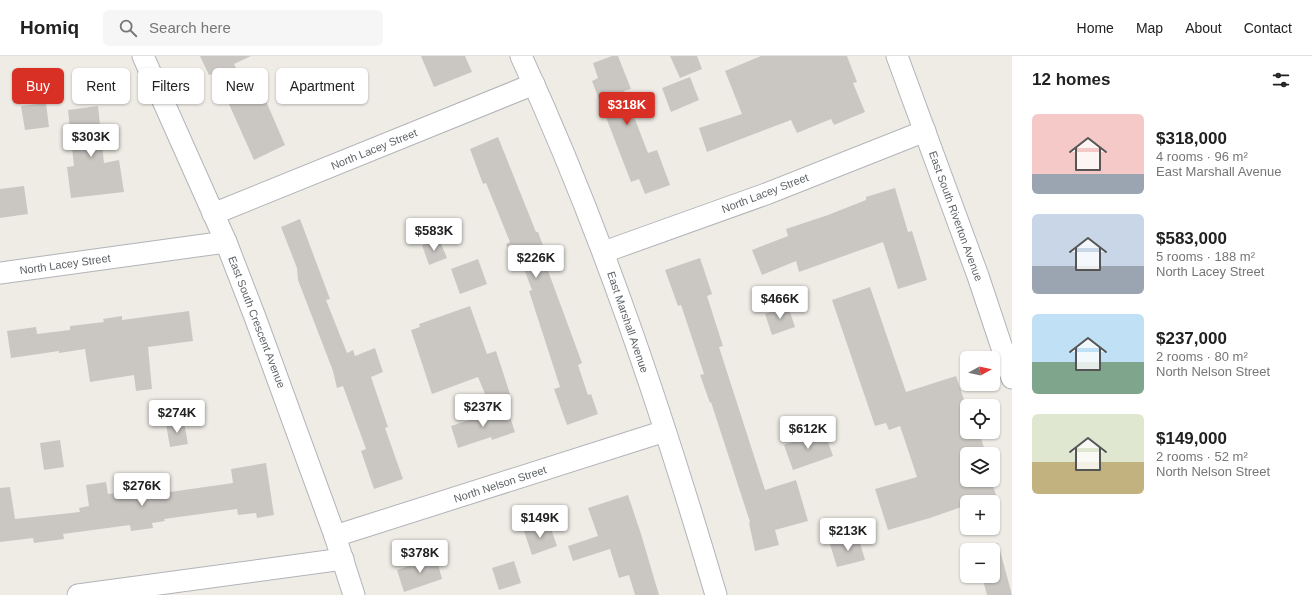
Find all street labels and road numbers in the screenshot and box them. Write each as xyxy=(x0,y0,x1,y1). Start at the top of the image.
street label: North Lacey Street xyxy=(329,126,419,172)
street label: East South Riverton Avenue xyxy=(927,149,985,283)
street label: North Lacey Street xyxy=(720,171,810,215)
street label: North Lacey Street xyxy=(19,252,111,276)
street label: East South Crescent Avenue xyxy=(226,254,288,390)
street label: East Marshall Avenue xyxy=(605,270,651,374)
street label: North Nelson Street xyxy=(452,463,548,505)

